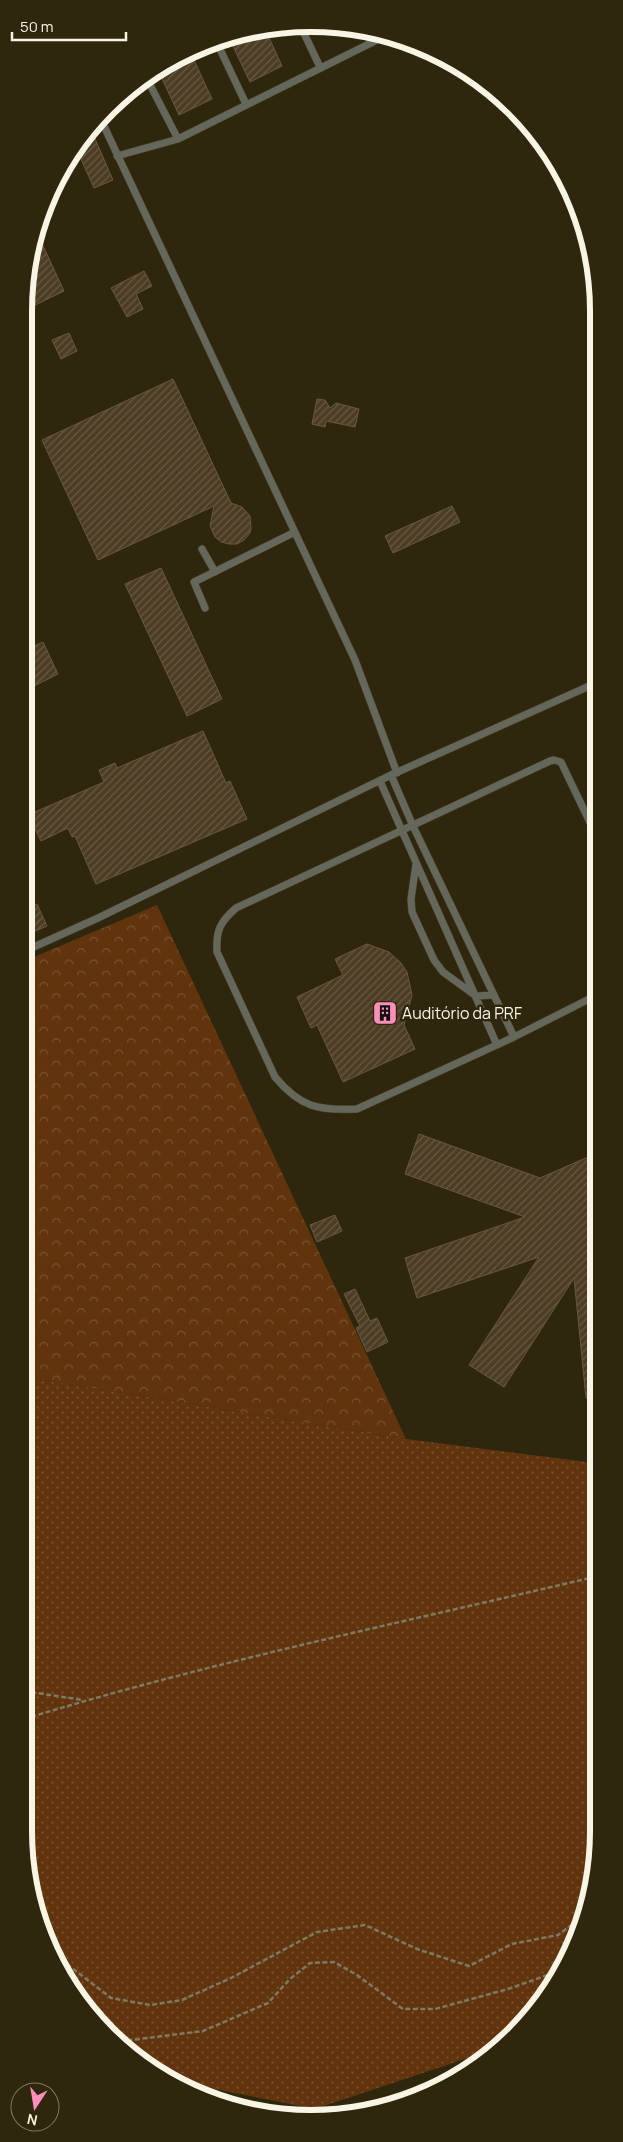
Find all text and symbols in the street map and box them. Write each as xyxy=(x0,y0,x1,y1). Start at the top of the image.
scale bar xyxy=(12,10,126,42)
text: 50 m xyxy=(20,16,54,37)
building icon: Auditório da PRF xyxy=(372,1000,398,1026)
place label: Auditório da PRF xyxy=(402,1002,522,1024)
north arrow xyxy=(10,2082,60,2132)
text: N xyxy=(25,2110,39,2131)

